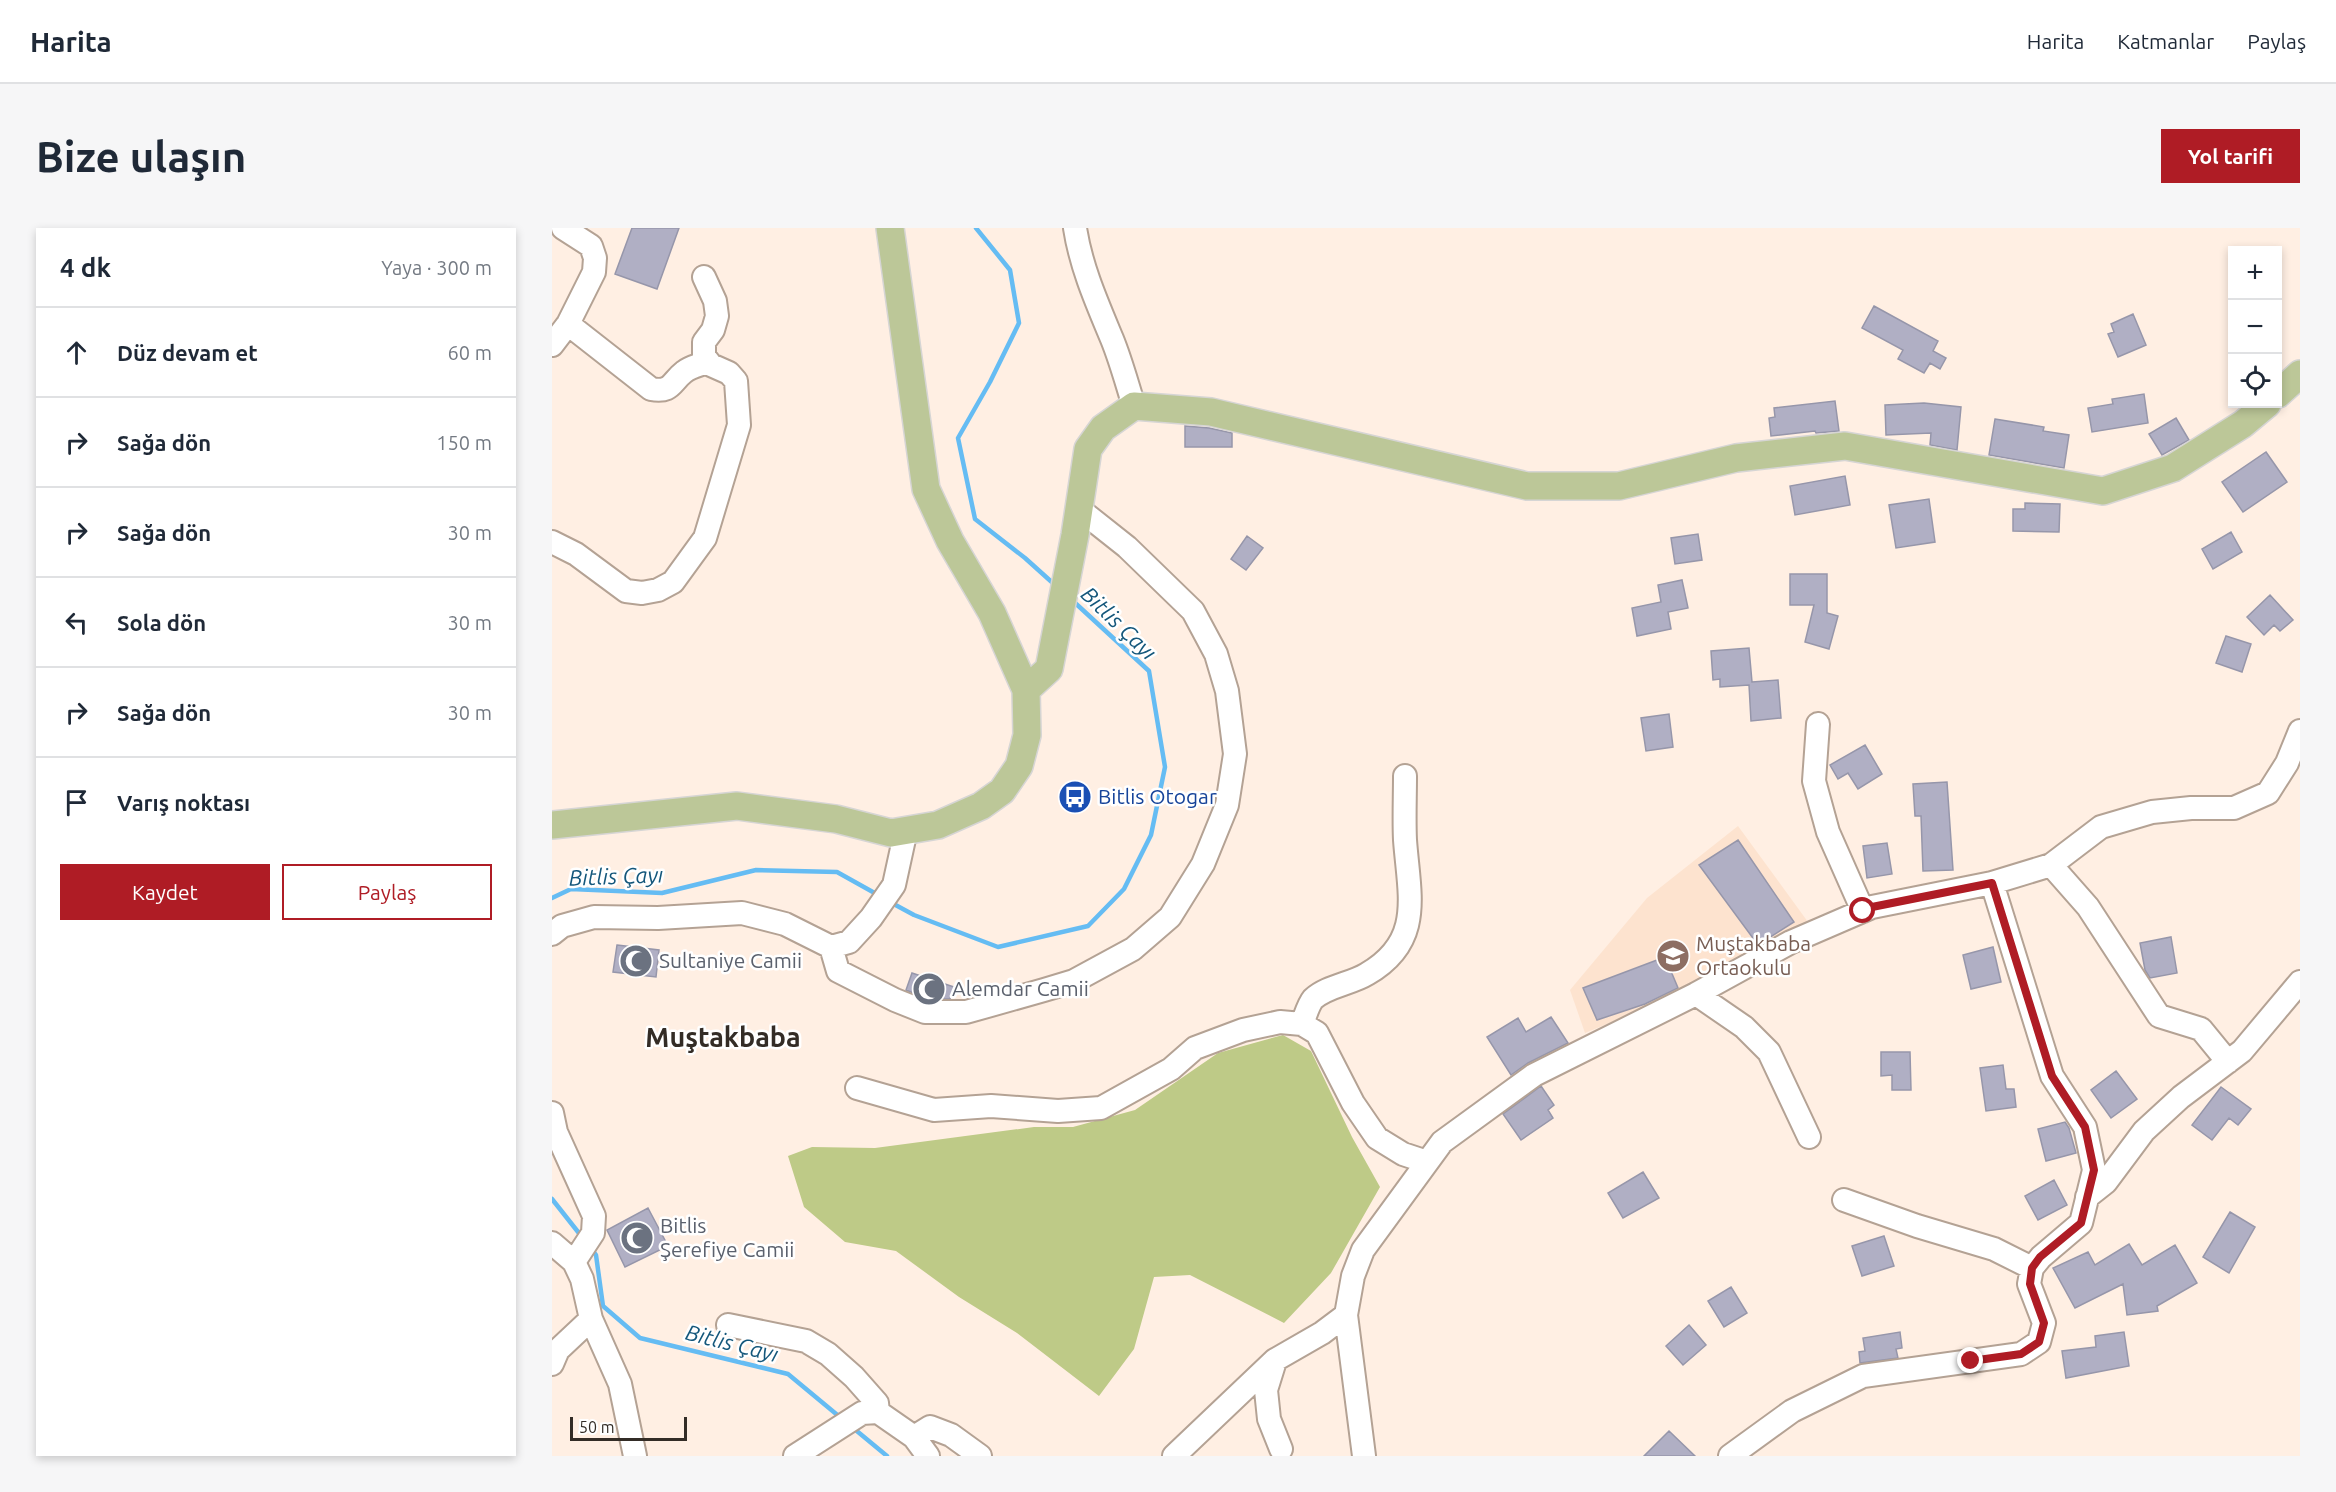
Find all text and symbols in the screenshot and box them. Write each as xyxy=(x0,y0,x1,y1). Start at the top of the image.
text: Harita xyxy=(30,26,112,57)
text: Harita xyxy=(2027,29,2084,53)
text: Katmanlar xyxy=(2117,29,2214,53)
text: Paylaş xyxy=(2247,29,2306,53)
button: Yol tarifi xyxy=(2161,129,2300,183)
text: Bize ulaşın xyxy=(36,133,246,180)
map controls xyxy=(2228,246,2282,408)
button: + xyxy=(2228,246,2282,300)
text: 4 dk xyxy=(60,253,111,282)
text: Yaya · 300 m xyxy=(381,256,492,279)
button: − xyxy=(2228,300,2282,354)
icon: ahead xyxy=(60,336,93,369)
text: Düz devam et xyxy=(117,340,258,365)
text: 60 m xyxy=(448,341,492,364)
button: locate xyxy=(2228,354,2282,408)
icon: right xyxy=(60,426,93,459)
text: Sağa dön xyxy=(117,430,211,455)
text: 150 m xyxy=(436,431,492,454)
icon: right xyxy=(60,516,93,549)
text: Sağa dön xyxy=(117,520,211,545)
text: 30 m xyxy=(448,521,492,544)
water label: Bitlis Çayı xyxy=(1077,581,1162,664)
icon: left xyxy=(60,606,93,639)
text: Sola dön xyxy=(117,610,206,635)
text: 30 m xyxy=(448,611,492,634)
icon: right xyxy=(60,696,93,729)
text: Sağa dön xyxy=(117,700,211,725)
text: 30 m xyxy=(448,701,492,724)
bus stop icon: Bitlis Otogar xyxy=(1057,779,1093,815)
place label: Bitlis Otogar xyxy=(1098,784,1217,808)
icon: arrive xyxy=(60,786,93,819)
text: Varış noktası xyxy=(117,790,250,815)
water label: Bitlis Çayı xyxy=(568,861,664,890)
button: Kaydet xyxy=(60,864,270,920)
button: Paylaş xyxy=(282,864,492,920)
route start xyxy=(1849,897,1875,923)
place label: Muştakbaba Ortaokulu xyxy=(1696,931,1811,979)
school or university icon: Muştakbaba Ortaokulu xyxy=(1655,938,1691,974)
mosque icon: Sultaniye Camii xyxy=(618,943,654,979)
place label: Sultaniye Camii xyxy=(659,948,802,972)
mosque icon: Alemdar Camii xyxy=(911,971,947,1007)
place label: Alemdar Camii xyxy=(952,976,1089,1000)
district label: Muştakbaba xyxy=(645,1022,801,1053)
place label: Bitlis Şerefiye Camii xyxy=(660,1213,794,1261)
mosque icon: Bitlis Şerefiye Camii xyxy=(619,1220,655,1256)
water label: Bitlis Çayı xyxy=(683,1319,781,1366)
route end xyxy=(1957,1347,1983,1373)
scale bar xyxy=(570,1414,687,1442)
text: 50 m xyxy=(579,1418,615,1436)

